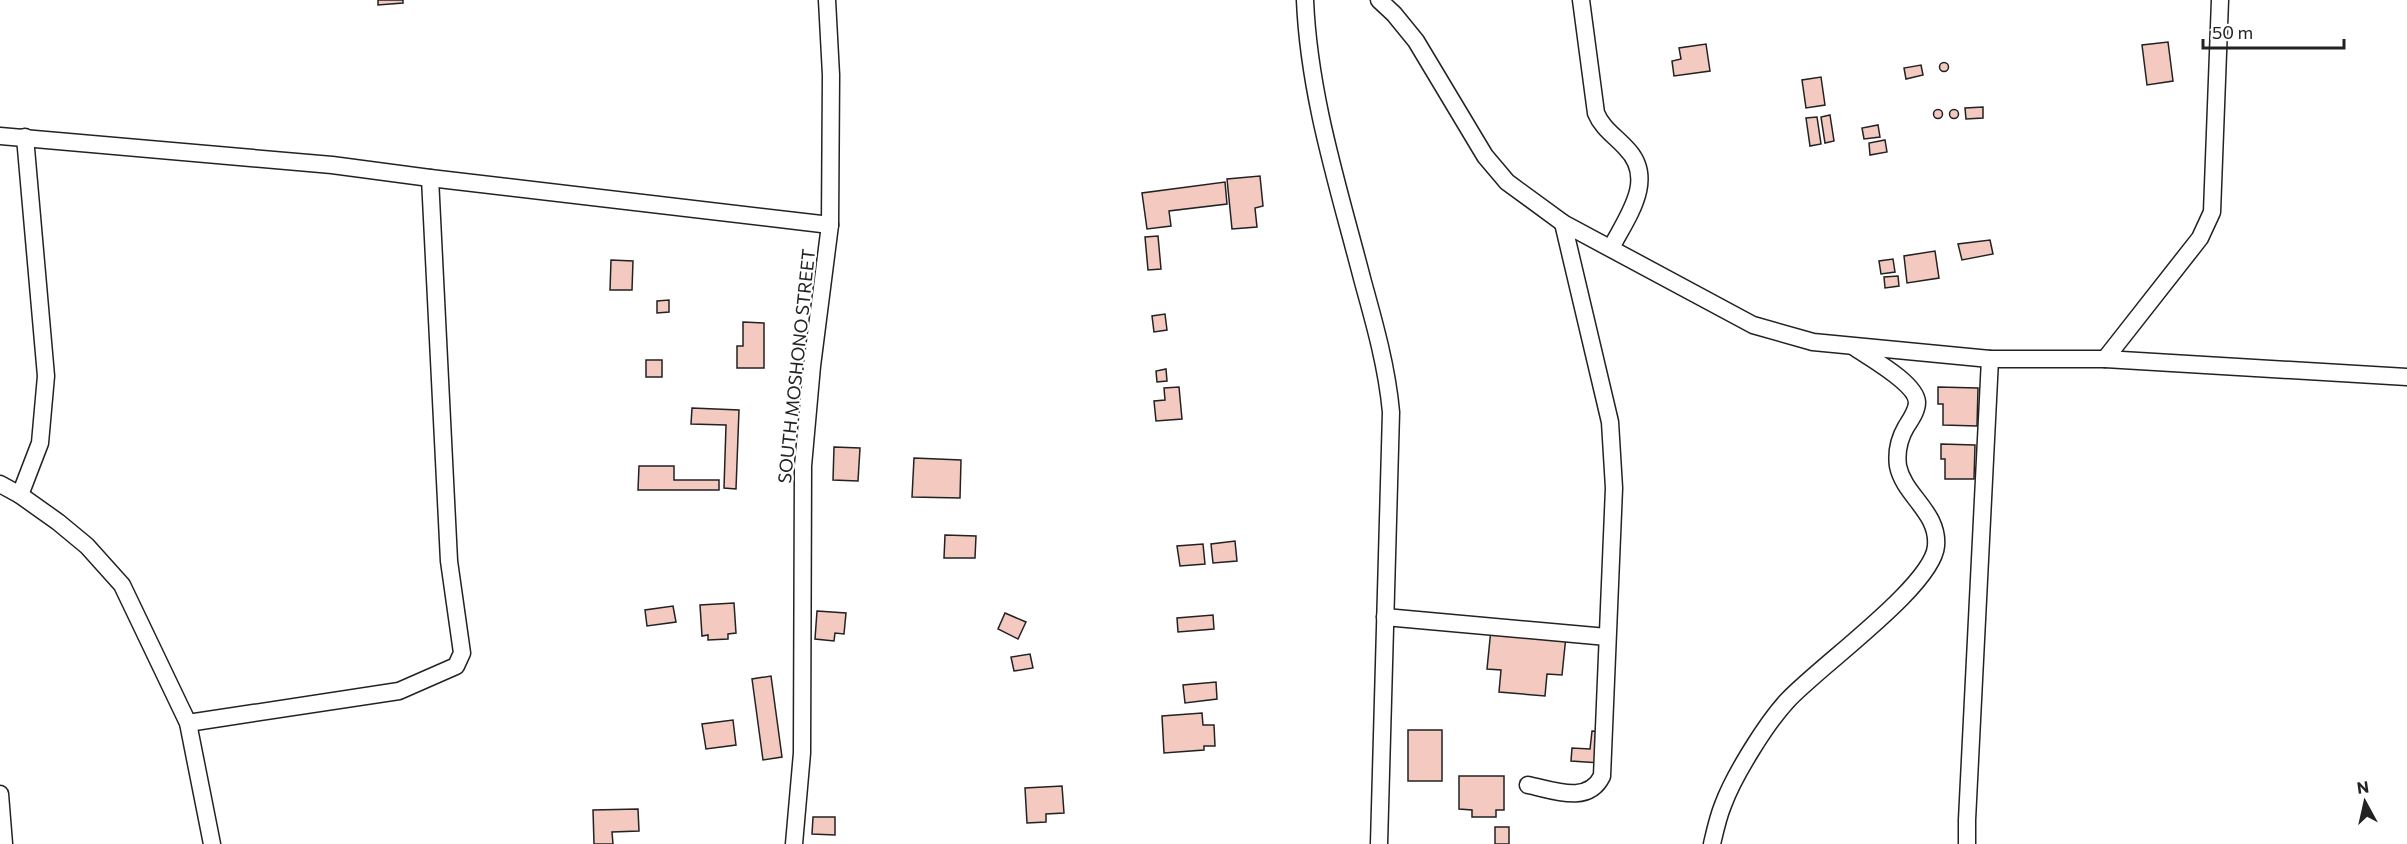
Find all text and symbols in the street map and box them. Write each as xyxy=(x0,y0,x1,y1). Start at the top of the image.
scale bar xyxy=(2203,12,2344,50)
text: 50 m xyxy=(2212,21,2253,43)
street label: SOUTH MOSHONO STREET xyxy=(773,248,819,484)
north arrow xyxy=(2335,772,2395,832)
text: N xyxy=(2356,776,2370,797)

